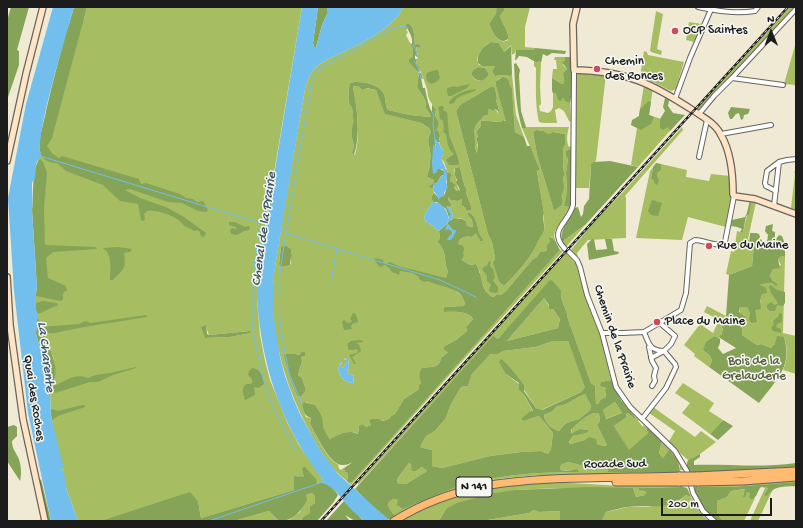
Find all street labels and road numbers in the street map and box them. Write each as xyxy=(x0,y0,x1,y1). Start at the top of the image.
street label: Chemin de la Prairie xyxy=(589,283,639,391)
street label: Quai des Roches xyxy=(19,354,47,442)
street label: Rocade Sud xyxy=(584,457,646,473)
road number: N 141 xyxy=(456,477,492,497)

